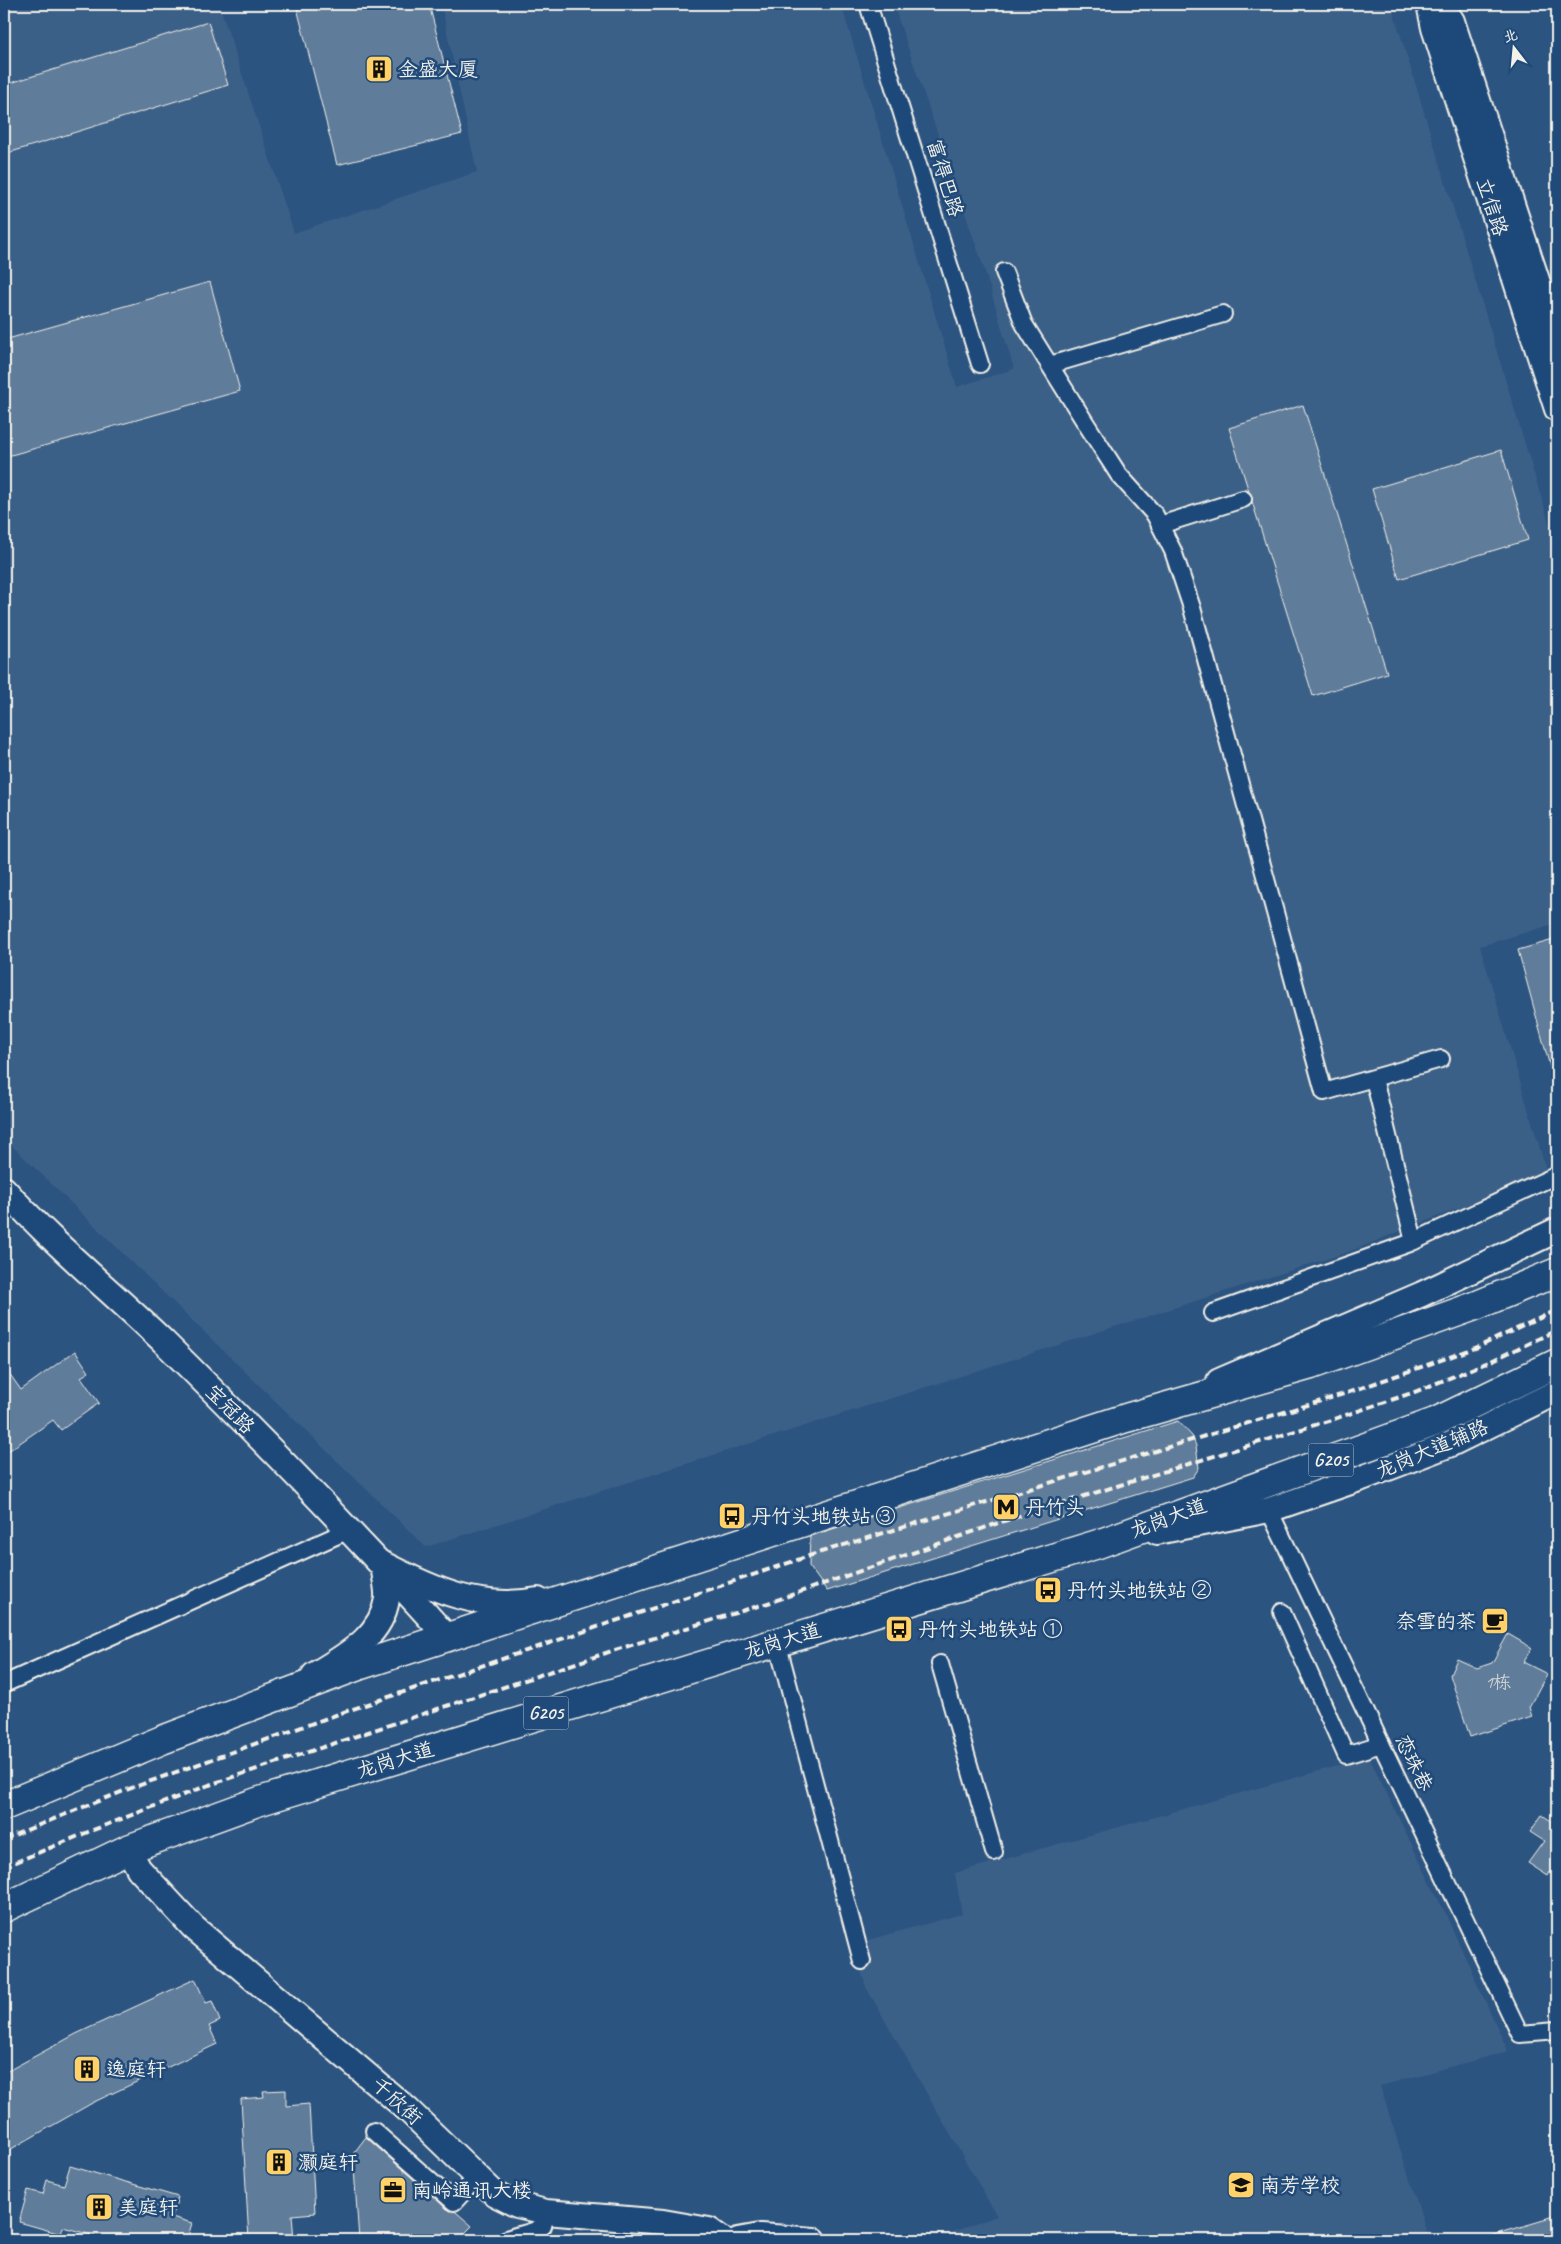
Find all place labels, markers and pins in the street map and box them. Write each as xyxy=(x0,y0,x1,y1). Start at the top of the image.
building icon: 金盛大厦 xyxy=(364,54,394,84)
place label: 金盛大厦 xyxy=(398,57,478,82)
metro station icon: 丹竹头 xyxy=(991,1492,1021,1522)
place label: 丹竹头 xyxy=(1025,1495,1085,1520)
bus stop icon: 丹竹头地铁站 ③ xyxy=(717,1501,747,1531)
place label: 丹竹头地铁站 ③ xyxy=(751,1504,896,1529)
bus stop icon: 丹竹头地铁站 ② xyxy=(1033,1575,1063,1605)
place label: 丹竹头地铁站 ② xyxy=(1067,1578,1212,1603)
cafe icon: 奈雪的茶 xyxy=(1480,1606,1510,1636)
place label: 奈雪的茶 xyxy=(1396,1609,1476,1634)
bus stop icon: 丹竹头地铁站 ① xyxy=(884,1614,914,1644)
place label: 丹竹头地铁站 ① xyxy=(918,1617,1063,1642)
building icon: 逸庭轩 xyxy=(72,2054,102,2084)
place label: 逸庭轩 xyxy=(106,2057,166,2082)
building icon: 灏庭轩 xyxy=(264,2147,294,2177)
place label: 灏庭轩 xyxy=(298,2150,358,2175)
school or university icon: 南芳学校 xyxy=(1226,2170,1256,2200)
place label: 南芳学校 xyxy=(1260,2173,1340,2198)
office icon: 南岭通讯大楼 xyxy=(378,2175,408,2205)
place label: 南岭通讯大楼 xyxy=(412,2178,532,2203)
building icon: 美庭轩 xyxy=(84,2192,114,2222)
place label: 美庭轩 xyxy=(118,2195,178,2220)

